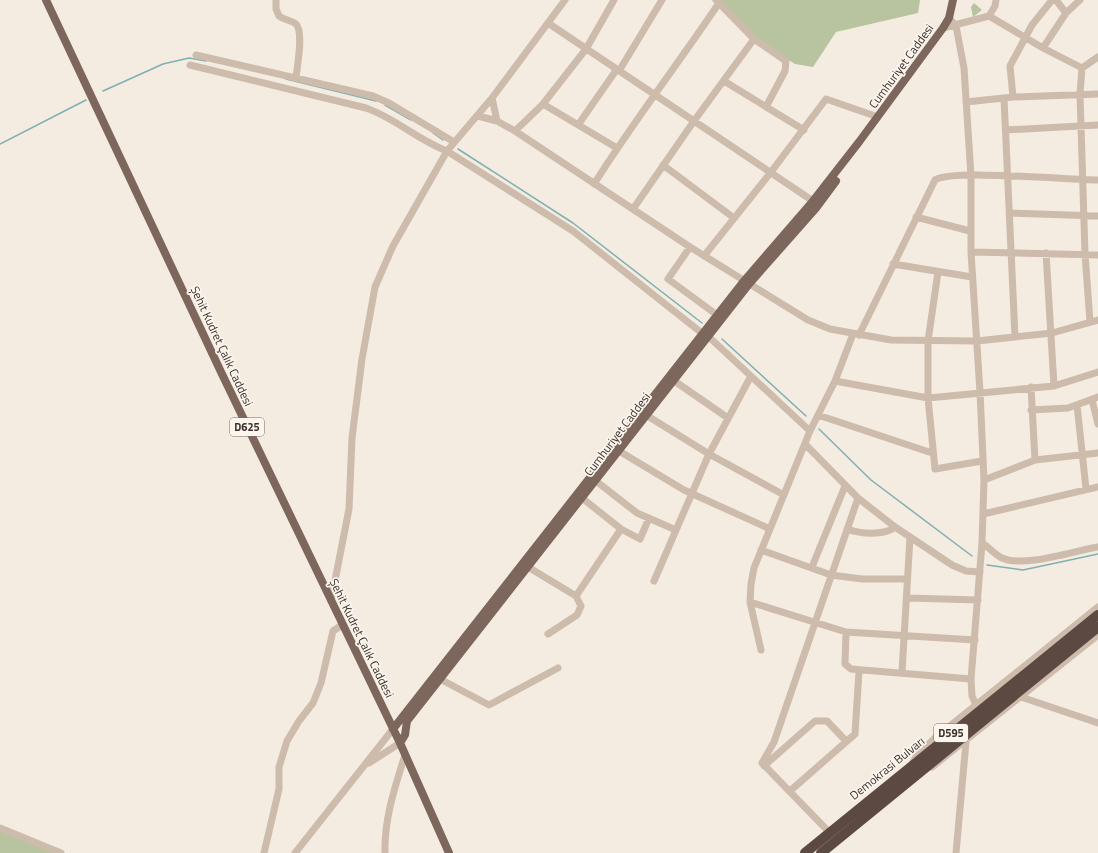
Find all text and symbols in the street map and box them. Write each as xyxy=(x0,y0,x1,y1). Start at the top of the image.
street label: Cumhuriyet Caddesi xyxy=(864,20,938,112)
street label: Şehit Kudret Çalık Caddesi xyxy=(186,283,258,409)
street label: Cumhuriyet Caddesi xyxy=(579,388,655,480)
road number: D625 xyxy=(230,418,264,436)
street label: Şehit Kudret Çalık Caddesi xyxy=(325,575,399,701)
road number: D595 xyxy=(934,724,968,742)
street label: Demokrasi Bulvarı xyxy=(845,732,929,804)

